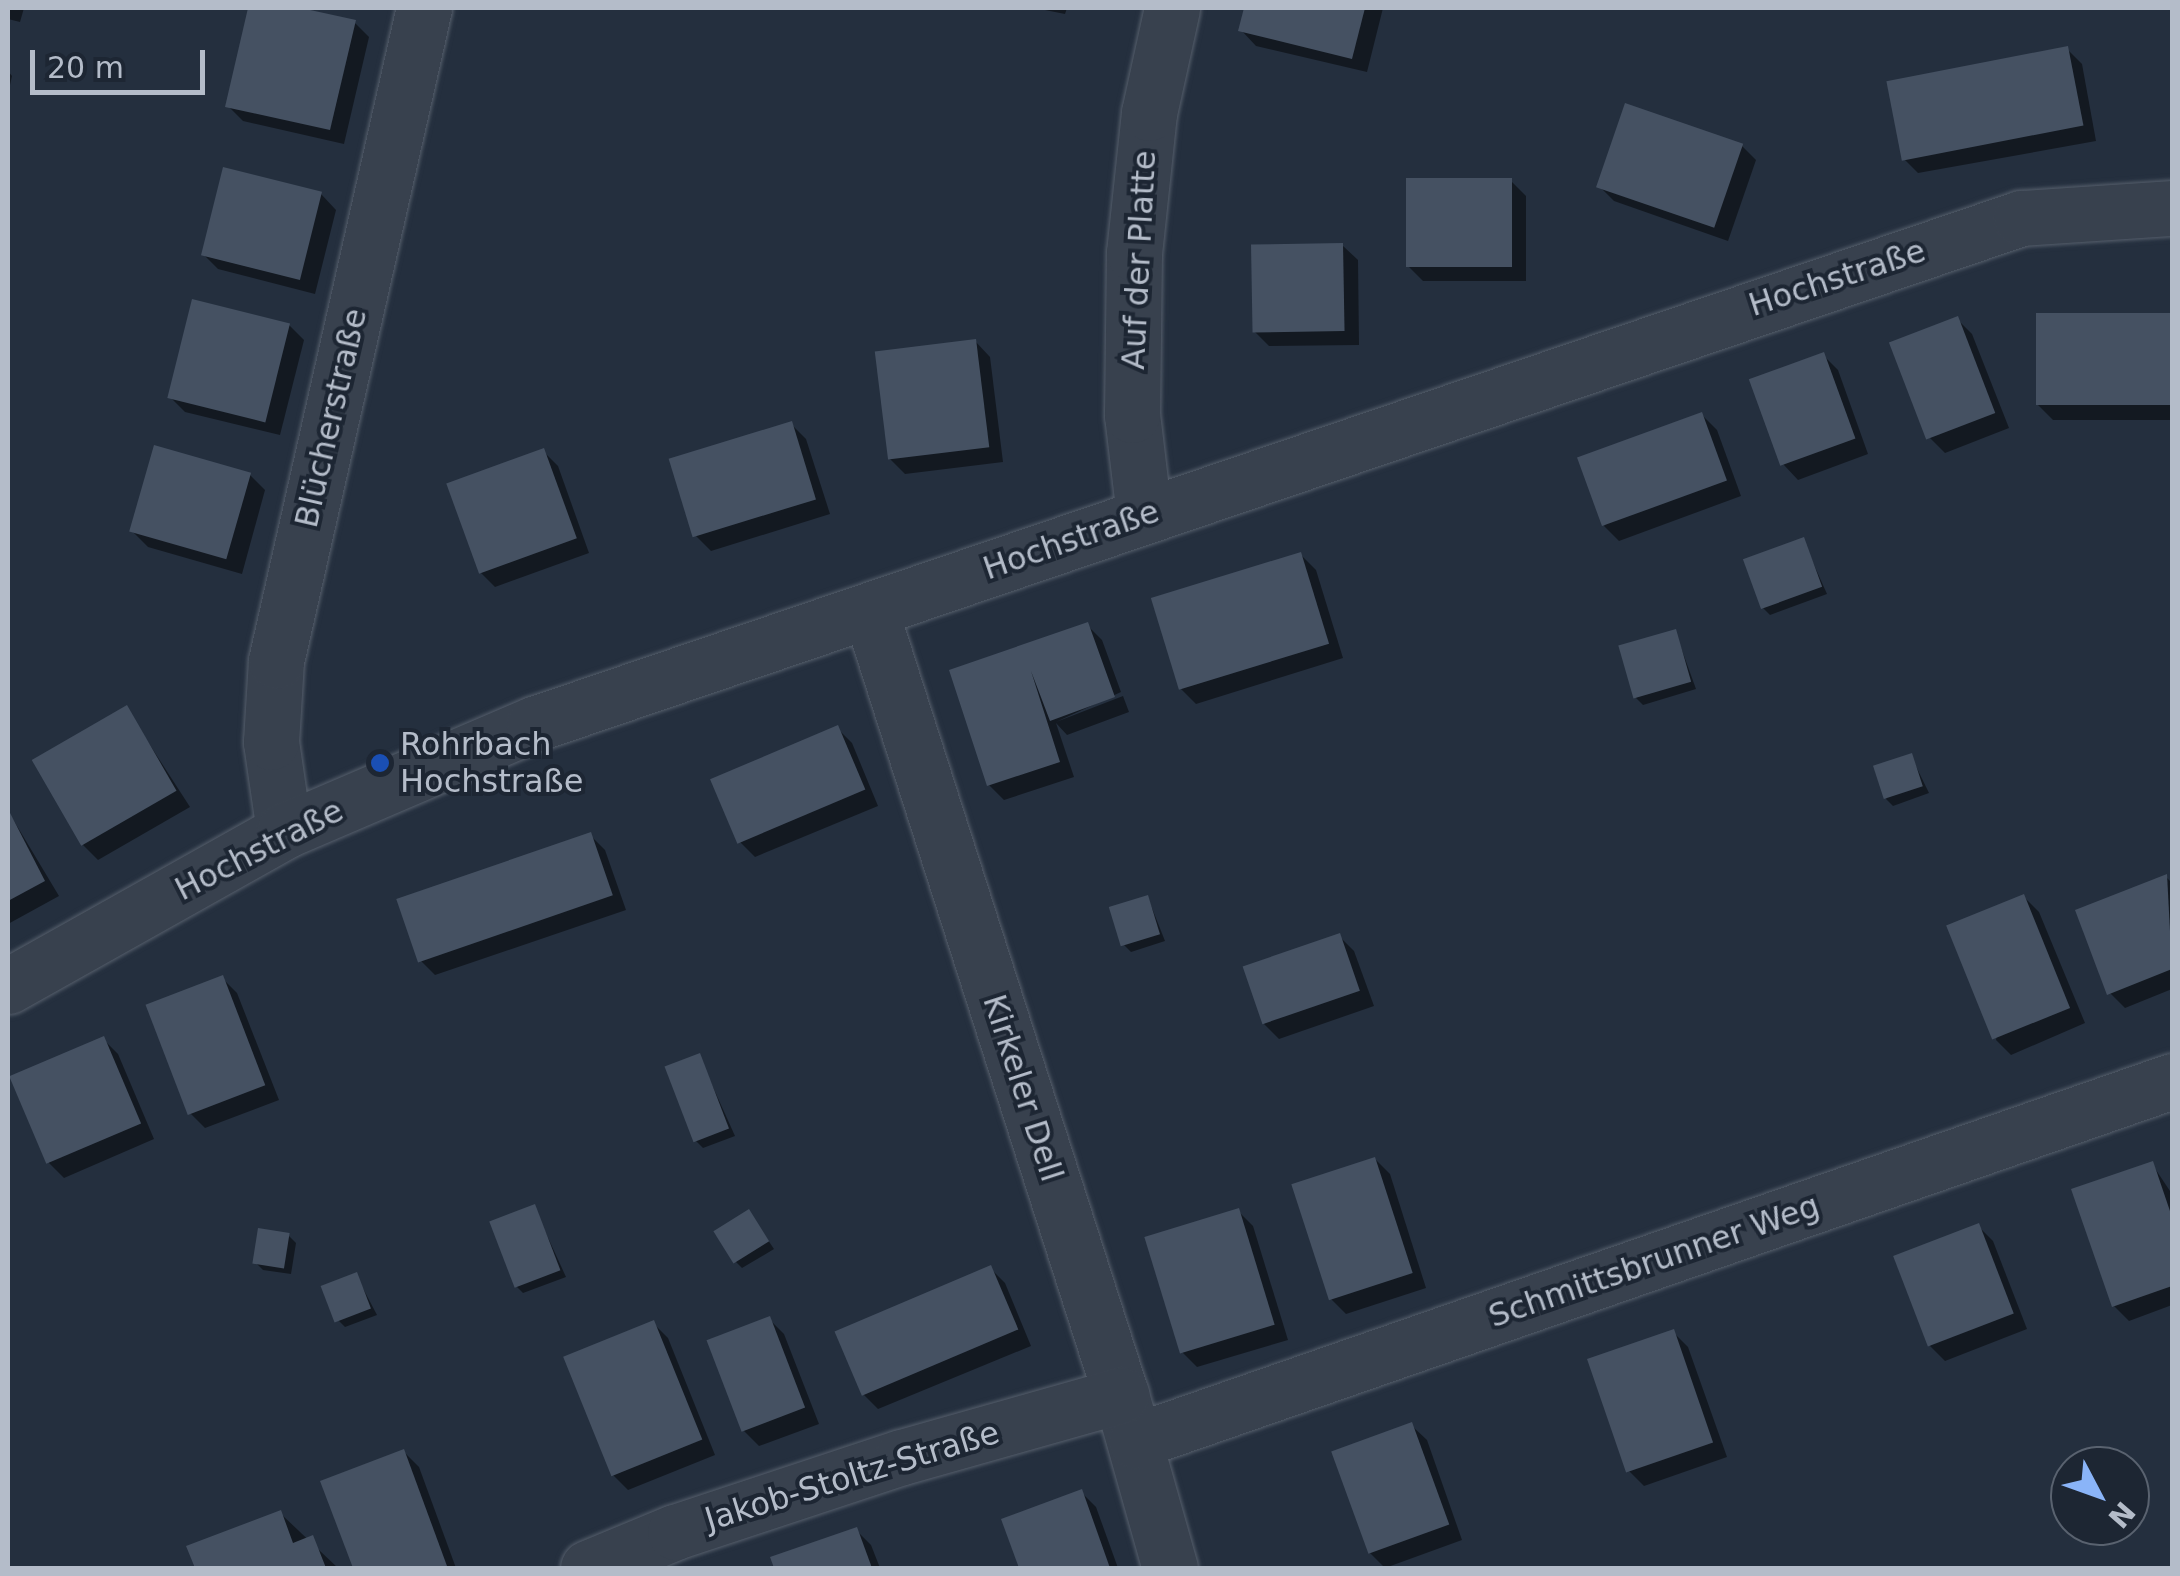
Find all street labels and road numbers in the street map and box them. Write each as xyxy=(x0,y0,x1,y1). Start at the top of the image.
street label: Auf der Platte xyxy=(1114,149,1164,371)
street label: Hochstraße xyxy=(1744,231,1930,325)
street label: Blücherstraße xyxy=(287,305,375,531)
street label: Hochstraße xyxy=(978,492,1164,588)
street label: Hochstraße xyxy=(169,791,349,909)
street label: Kirkeler Dell xyxy=(975,990,1071,1186)
street label: Schmittsbrunner Weg xyxy=(1484,1186,1824,1336)
street label: Jakob-Stoltz-Straße xyxy=(700,1413,1004,1539)

